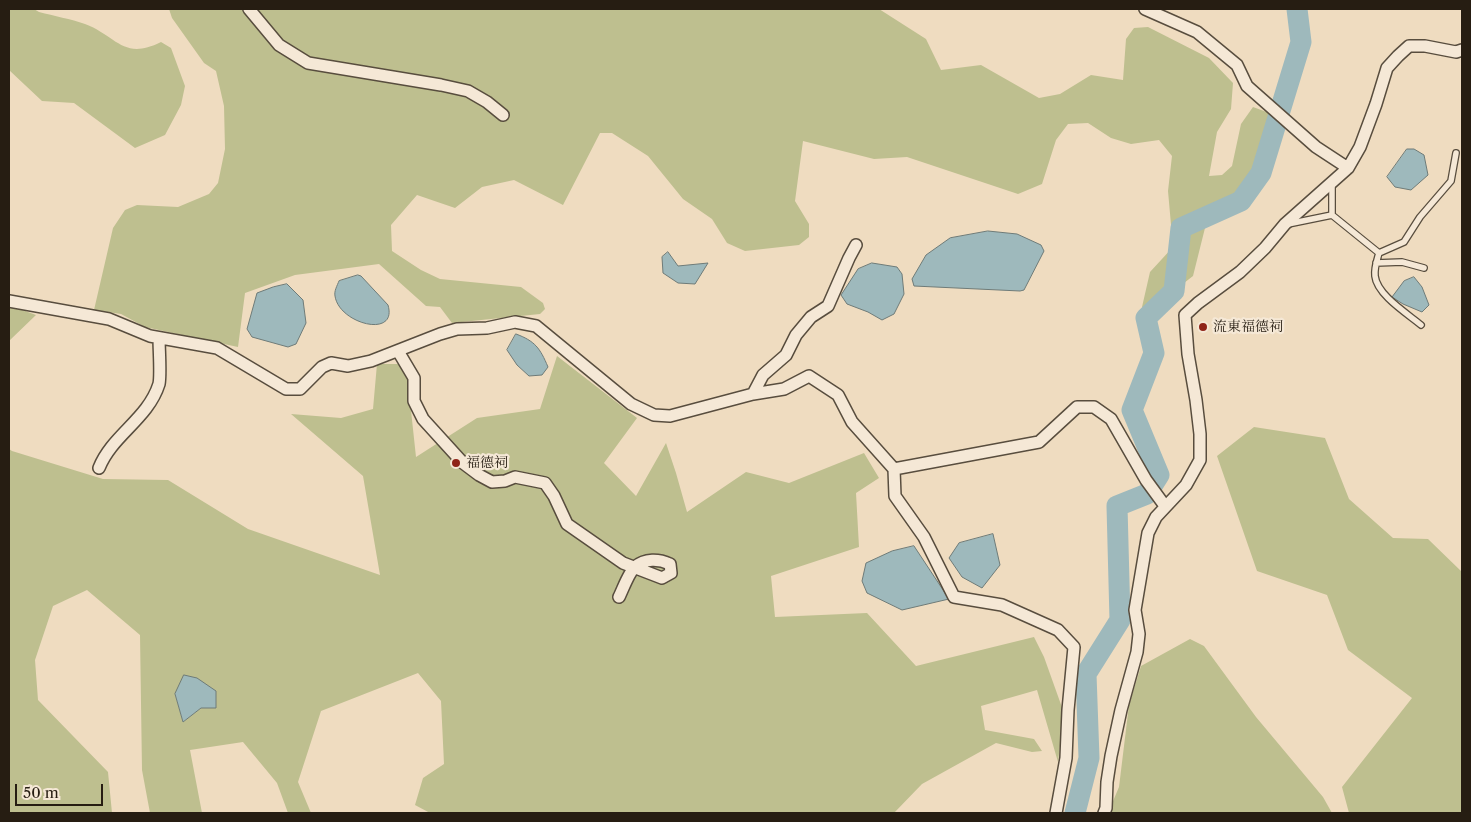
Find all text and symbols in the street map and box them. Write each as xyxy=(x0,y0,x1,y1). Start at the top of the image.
place label: 流東福德祠 xyxy=(1213,319,1283,335)
marker: 流東福德祠 xyxy=(1197,321,1209,333)
place label: 福德祠 xyxy=(466,455,508,471)
marker: 福德祠 xyxy=(450,457,462,469)
scale bar xyxy=(18,774,105,806)
text: 50 m xyxy=(23,783,59,802)

